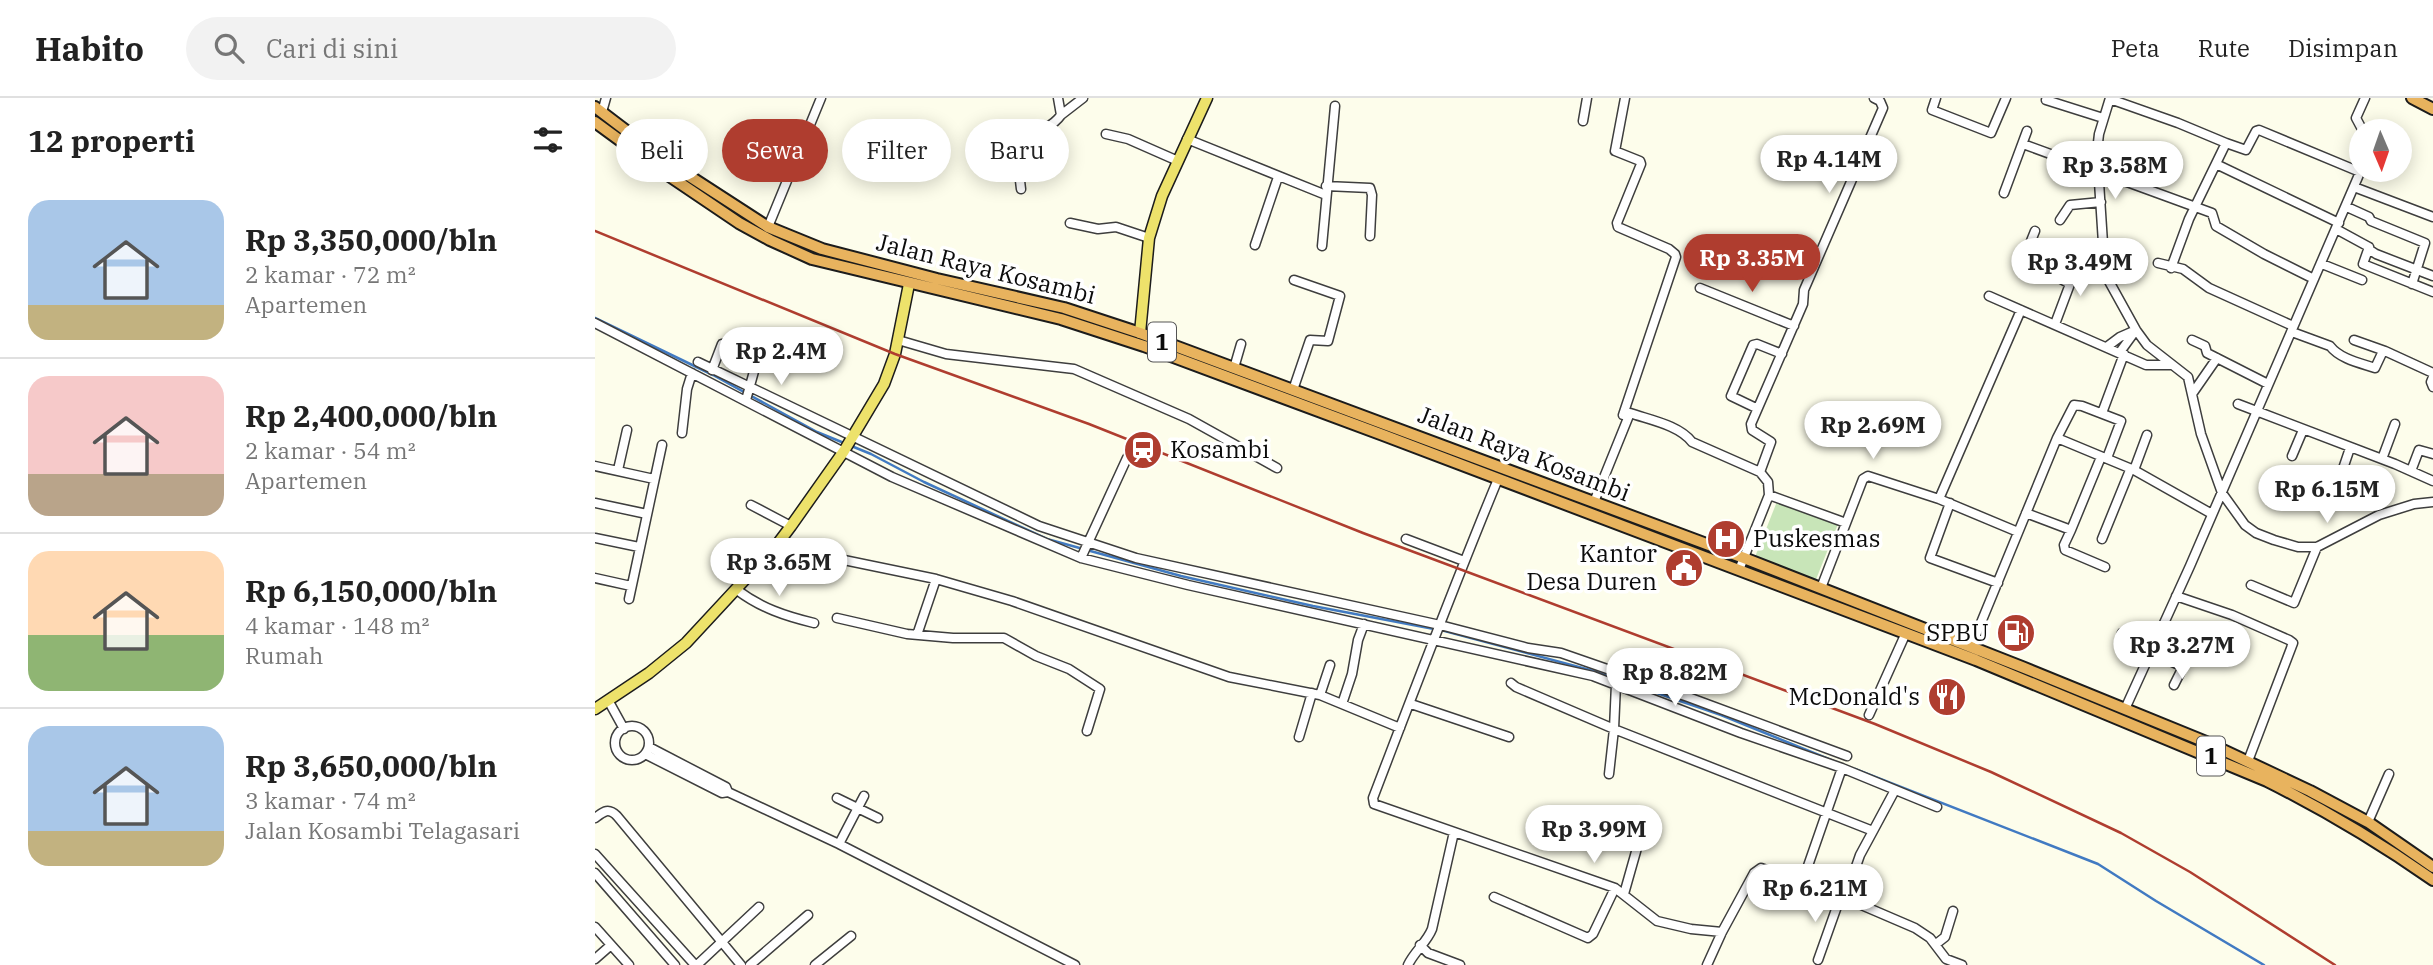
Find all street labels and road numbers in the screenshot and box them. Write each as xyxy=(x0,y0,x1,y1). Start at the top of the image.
street label: Jalan Raya Kosambi xyxy=(873,225,1099,311)
road number: 1 xyxy=(1148,322,1176,362)
street label: Jalan Raya Kosambi xyxy=(1414,398,1635,508)
road number: 1 xyxy=(2197,736,2225,776)

